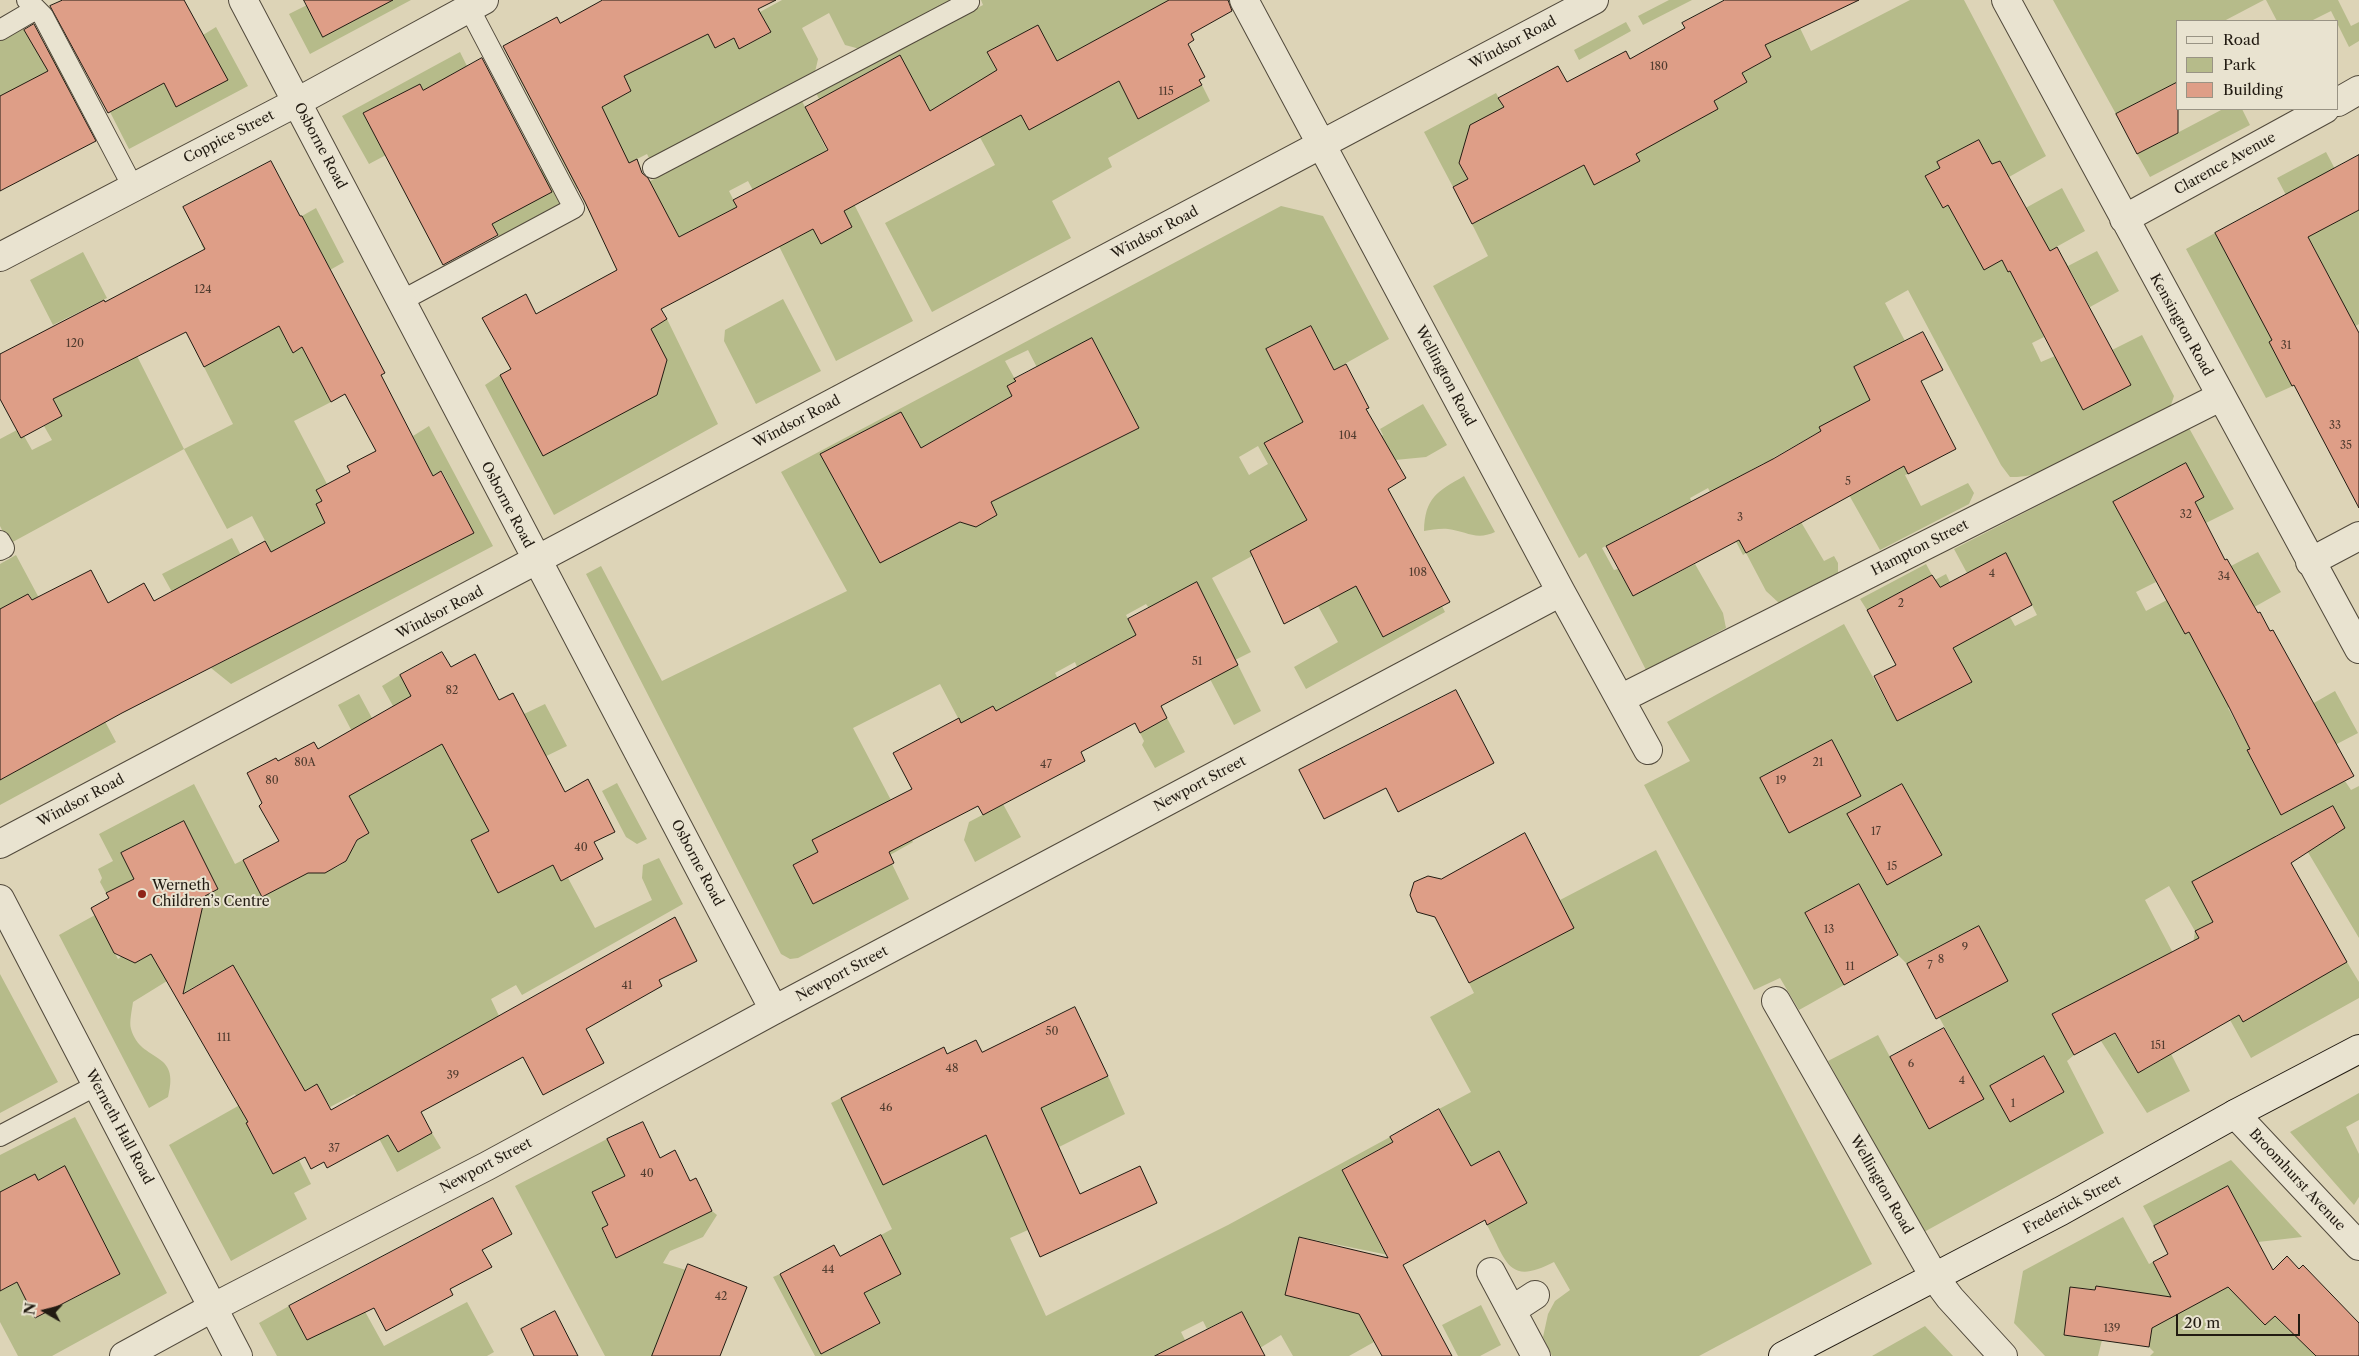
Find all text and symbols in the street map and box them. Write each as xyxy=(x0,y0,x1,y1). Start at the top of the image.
street label: Windsor Road xyxy=(1467,13,1559,73)
legend xyxy=(2176,20,2339,110)
text: Road xyxy=(2223,30,2260,49)
text: Park xyxy=(2223,55,2256,74)
house number: 180 xyxy=(1650,60,1668,74)
text: Building xyxy=(2223,80,2283,99)
house number: 115 xyxy=(1158,85,1174,99)
street label: Osborne Road xyxy=(290,100,350,192)
street label: Coppice Street xyxy=(181,107,277,167)
street label: Clarence Avenue xyxy=(2171,129,2279,199)
street label: Windsor Road xyxy=(1109,203,1201,263)
street label: Kensington Road xyxy=(2146,271,2216,379)
house number: 124 xyxy=(194,283,212,297)
street label: Wellington Road xyxy=(1411,323,1479,429)
house number: 120 xyxy=(66,337,84,351)
house number: 31 xyxy=(2281,339,2291,353)
street label: Windsor Road xyxy=(751,392,843,452)
house number: 33 xyxy=(2329,419,2341,433)
house number: 104 xyxy=(1339,429,1357,443)
house number: 35 xyxy=(2340,439,2352,453)
street label: Osborne Road xyxy=(477,459,537,551)
house number: 5 xyxy=(1845,475,1851,489)
house number: 32 xyxy=(2180,508,2192,522)
house number: 3 xyxy=(1737,511,1743,525)
street label: Hampton Street xyxy=(1869,516,1971,580)
house number: 108 xyxy=(1409,566,1427,580)
house number: 4 xyxy=(1989,567,1995,581)
house number: 34 xyxy=(2218,570,2230,584)
street label: Windsor Road xyxy=(394,583,486,643)
house number: 2 xyxy=(1898,597,1904,611)
house number: 51 xyxy=(1192,655,1202,669)
house number: 82 xyxy=(446,684,458,698)
street label: Newport Street xyxy=(1151,753,1249,815)
house number: 80A xyxy=(294,756,316,770)
house number: 21 xyxy=(1813,756,1823,770)
house number: 47 xyxy=(1040,758,1052,772)
street label: Windsor Road xyxy=(35,771,127,831)
house number: 80 xyxy=(265,774,279,788)
house number: 19 xyxy=(1775,774,1787,788)
street label: Osborne Road xyxy=(667,817,727,909)
house number: 17 xyxy=(1871,825,1881,839)
house number: 40 xyxy=(574,841,588,855)
house number: 15 xyxy=(1887,860,1897,874)
place label: Werneth Children’s Centre xyxy=(152,878,270,910)
marker: Werneth Children’s Centre xyxy=(136,888,148,900)
house number: 13 xyxy=(1824,923,1834,937)
house number: 9 xyxy=(1962,941,1968,955)
street label: Newport Street xyxy=(793,943,891,1005)
house number: 8 xyxy=(1938,953,1944,967)
house number: 7 xyxy=(1927,959,1933,973)
house number: 11 xyxy=(1845,960,1855,974)
house number: 41 xyxy=(622,979,632,993)
house number: 50 xyxy=(1046,1025,1058,1039)
house number: 111 xyxy=(217,1031,231,1045)
house number: 151 xyxy=(2150,1039,2166,1053)
house number: 6 xyxy=(1908,1057,1914,1071)
house number: 48 xyxy=(946,1062,958,1076)
street label: Werneth Hall Road xyxy=(82,1067,156,1187)
house number: 39 xyxy=(447,1069,459,1083)
house number: 4 xyxy=(1959,1074,1965,1088)
house number: 1 xyxy=(2011,1097,2015,1111)
house number: 46 xyxy=(880,1101,892,1115)
street label: Broomhurst Avenue xyxy=(2245,1125,2349,1235)
street label: Wellington Road xyxy=(1846,1133,1916,1237)
street label: Newport Street xyxy=(437,1135,535,1197)
house number: 37 xyxy=(328,1142,340,1156)
house number: 40 xyxy=(640,1167,654,1181)
street label: Frederick Street xyxy=(2020,1172,2124,1238)
house number: 44 xyxy=(822,1263,834,1277)
north arrow xyxy=(20,1286,70,1336)
house number: 42 xyxy=(715,1290,727,1304)
text: N xyxy=(20,1302,40,1316)
scale bar xyxy=(2179,1304,2303,1336)
text: 20 m xyxy=(2184,1313,2220,1332)
house number: 139 xyxy=(2103,1322,2121,1336)

